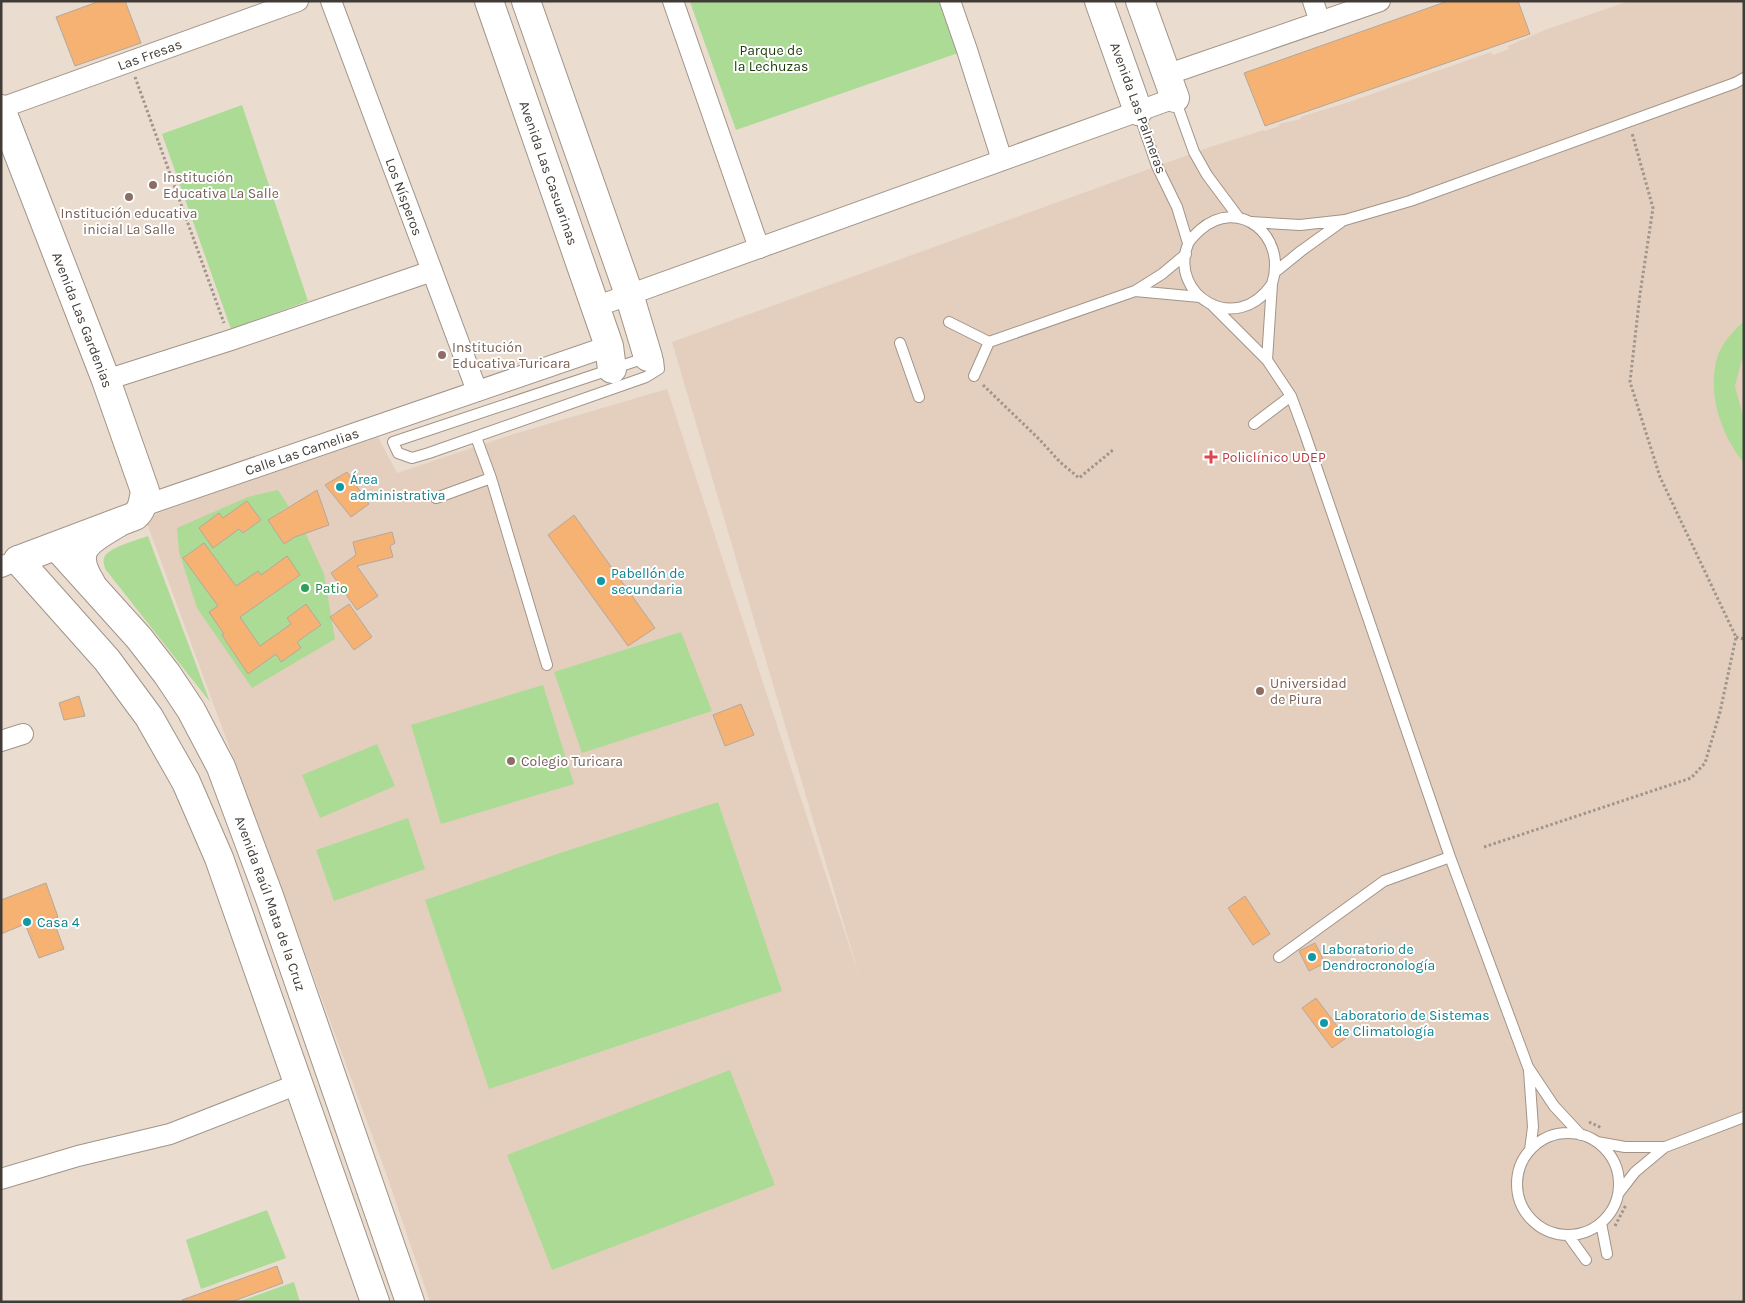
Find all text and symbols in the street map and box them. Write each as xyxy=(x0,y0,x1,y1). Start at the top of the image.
street label: Las Fresas xyxy=(115,35,184,74)
street label: Avenida Las Palmeras xyxy=(1106,40,1170,176)
park label: Parque de la Lechuzas xyxy=(734,42,808,75)
street label: Avenida Las Casuarinas xyxy=(516,99,582,247)
street label: Los Nísperos xyxy=(382,156,427,238)
place label: Institución Educativa La Salle xyxy=(163,169,279,202)
marker: Institución Educativa La Salle xyxy=(147,179,159,191)
marker: Institución educativa inicial La Salle xyxy=(123,191,135,203)
place label: Institución educativa inicial La Salle xyxy=(61,205,197,238)
street label: Avenida Las Gardenias xyxy=(49,250,116,390)
place label: Institución Educativa Turicara xyxy=(452,339,571,372)
marker: Institución Educativa Turicara xyxy=(436,349,448,361)
street label: Calle Las Camelias xyxy=(243,424,361,479)
place label: Policlínico UDEP xyxy=(1222,449,1326,466)
marker: Policlínico UDEP xyxy=(1204,450,1218,464)
place label: Área administrativa xyxy=(350,470,445,504)
marker: Área administrativa xyxy=(334,481,346,493)
place label: Pabellón de secundaria xyxy=(611,565,685,598)
marker: Pabellón de secundaria xyxy=(595,575,607,587)
place label: Patio xyxy=(315,580,348,597)
marker: Patio xyxy=(299,582,311,594)
place label: Universidad de Piura xyxy=(1270,675,1347,708)
marker: Universidad de Piura xyxy=(1254,685,1266,697)
place label: Colegio Turicara xyxy=(521,753,623,770)
marker: Colegio Turicara xyxy=(505,755,517,767)
street label: Avenida Raúl Mata de la Cruz xyxy=(232,814,310,993)
place label: Casa 4 xyxy=(37,914,80,931)
marker: Casa 4 xyxy=(21,916,33,928)
place label: Laboratorio de Dendrocronología xyxy=(1322,941,1435,974)
marker: Laboratorio de Dendrocronología xyxy=(1306,951,1318,963)
place label: Laboratorio de Sistemas de Climatología xyxy=(1334,1007,1490,1040)
marker: Laboratorio de Sistemas de Climatología xyxy=(1318,1017,1330,1029)

